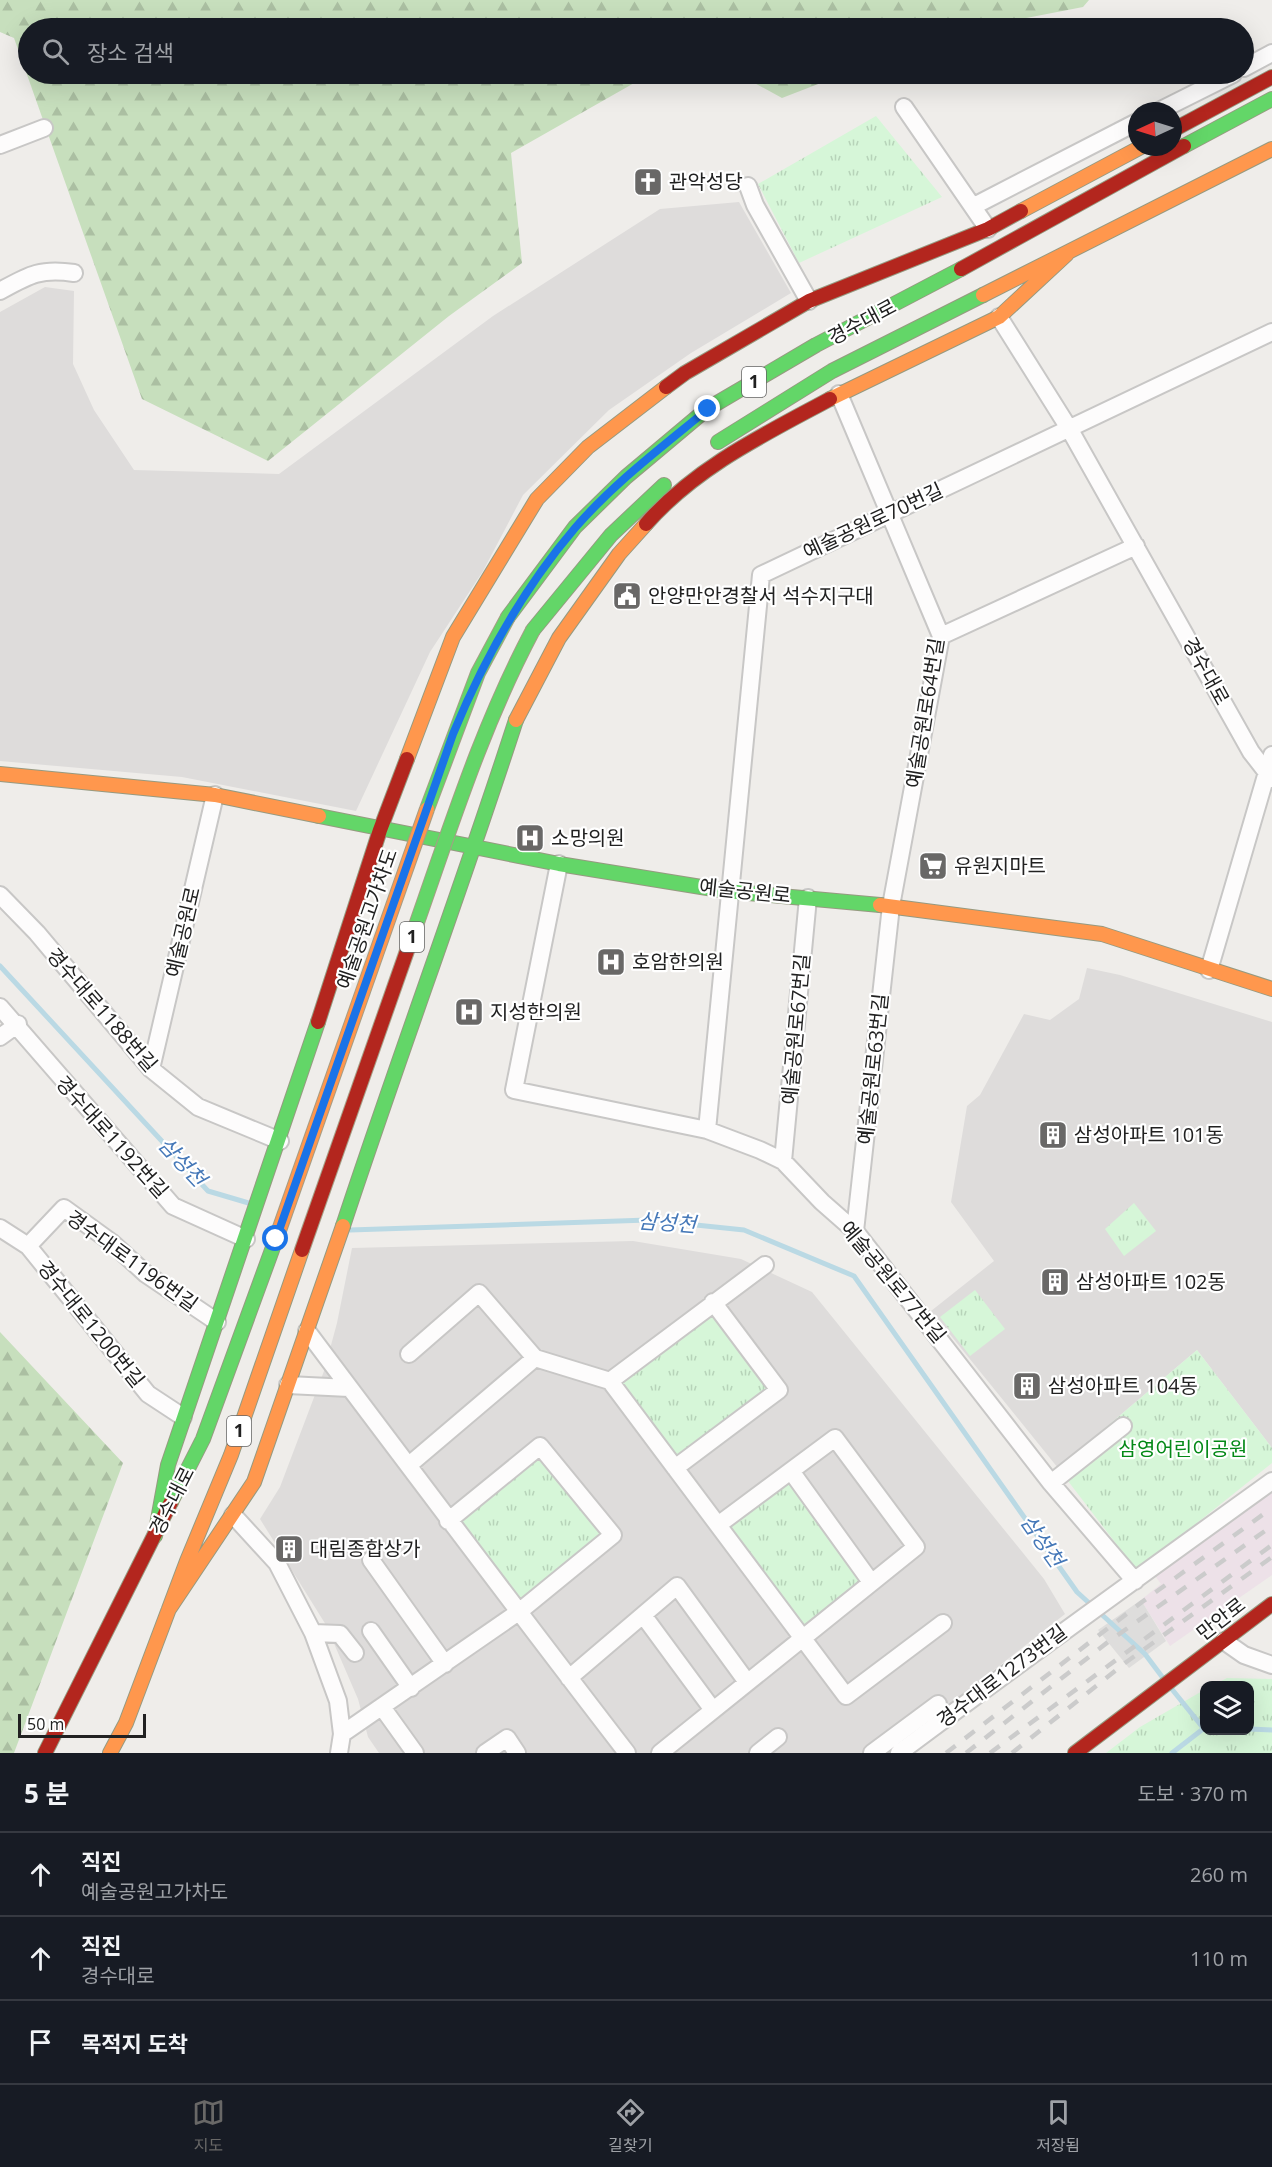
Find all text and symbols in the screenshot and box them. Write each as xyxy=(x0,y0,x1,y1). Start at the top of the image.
search box xyxy=(18,18,1254,84)
icon: search xyxy=(39,35,72,68)
text: 장소 검색 xyxy=(87,37,174,67)
north arrow xyxy=(1128,102,1182,156)
church icon: 관악성당 xyxy=(632,166,664,198)
place label: 관악성당 xyxy=(669,168,743,195)
street label: 경수대로 xyxy=(823,292,901,351)
road number: 1 xyxy=(742,367,766,397)
route end xyxy=(694,395,720,421)
street label: 예술공원로70번길 xyxy=(798,476,947,565)
public building icon: 안양만안경찰서 석수지구대 xyxy=(611,580,643,612)
place label: 안양만안경찰서 석수지구대 xyxy=(648,582,874,609)
street label: 경수대로 xyxy=(1177,632,1236,709)
street label: 예술공원로64번길 xyxy=(899,636,950,790)
hospital icon: 소망의원 xyxy=(514,822,546,854)
place label: 소망의원 xyxy=(551,824,625,851)
street label: 예술공원고가차도 xyxy=(330,845,403,993)
supermarket icon: 유원지마트 xyxy=(917,850,949,882)
place label: 유원지마트 xyxy=(954,852,1046,879)
street label: 예술공원로 xyxy=(698,872,792,909)
street label: 예술공원로 xyxy=(159,884,206,980)
road number: 1 xyxy=(400,922,424,952)
street label: 경수대로1188번길 xyxy=(41,942,164,1077)
hospital icon: 호암한의원 xyxy=(595,946,627,978)
place label: 호암한의원 xyxy=(632,948,724,975)
street label: 예술공원로67번길 xyxy=(775,952,816,1106)
street label: 예술공원로63번길 xyxy=(851,992,894,1146)
hospital icon: 지성한의원 xyxy=(453,996,485,1028)
place label: 지성한의원 xyxy=(490,998,582,1025)
street label: 경수대로1192번길 xyxy=(50,1070,175,1204)
building icon: 삼성아파트 101동 xyxy=(1037,1119,1069,1151)
place label: 삼성아파트 101동 xyxy=(1074,1121,1224,1148)
water label: 삼성천 xyxy=(153,1131,215,1194)
street label: 경수대로1196번길 xyxy=(61,1204,203,1317)
water label: 삼성천 xyxy=(637,1206,700,1238)
street label: 예술공원로77번길 xyxy=(834,1215,952,1348)
route start xyxy=(262,1225,288,1251)
street label: 경수대로1200번길 xyxy=(32,1255,151,1393)
building icon: 삼성아파트 102동 xyxy=(1039,1266,1071,1298)
place label: 삼성아파트 102동 xyxy=(1076,1268,1226,1295)
building icon: 삼성아파트 104동 xyxy=(1011,1370,1043,1402)
place label: 삼성아파트 104동 xyxy=(1048,1372,1198,1399)
road number: 1 xyxy=(227,1416,251,1446)
park label: 삼영어린이공원 xyxy=(1119,1435,1247,1462)
street label: 경수대로 xyxy=(143,1462,200,1540)
water label: 삼성천 xyxy=(1015,1509,1072,1574)
building icon: 대림종합상가 xyxy=(273,1533,305,1565)
place label: 대림종합상가 xyxy=(310,1535,420,1562)
street label: 만안로 xyxy=(1191,1591,1251,1646)
street label: 경수대로1273번길 xyxy=(931,1618,1072,1733)
map controls xyxy=(1200,1681,1254,1735)
button: layers xyxy=(1200,1681,1254,1735)
scale bar xyxy=(18,1711,146,1738)
text: 50 m xyxy=(27,1713,64,1735)
text: 5 분 xyxy=(24,1775,70,1811)
text: 도보 · 370 m xyxy=(1138,1780,1248,1807)
text: 직진 xyxy=(81,1846,121,1876)
icon: ahead xyxy=(24,1858,57,1891)
text: 260 m xyxy=(1190,1861,1248,1888)
text: 예술공원고가차도 xyxy=(81,1878,228,1905)
text: 직진 xyxy=(81,1930,121,1960)
icon: ahead xyxy=(24,1942,57,1975)
text: 110 m xyxy=(1190,1945,1248,1972)
text: 경수대로 xyxy=(81,1962,155,1989)
icon: arrive xyxy=(24,2026,57,2059)
text: 목적지 도착 xyxy=(81,2028,188,2058)
tab: 지도 xyxy=(192,2096,225,2156)
tab: 길찾기 xyxy=(608,2096,652,2156)
tab: 저장됨 xyxy=(1036,2096,1080,2156)

